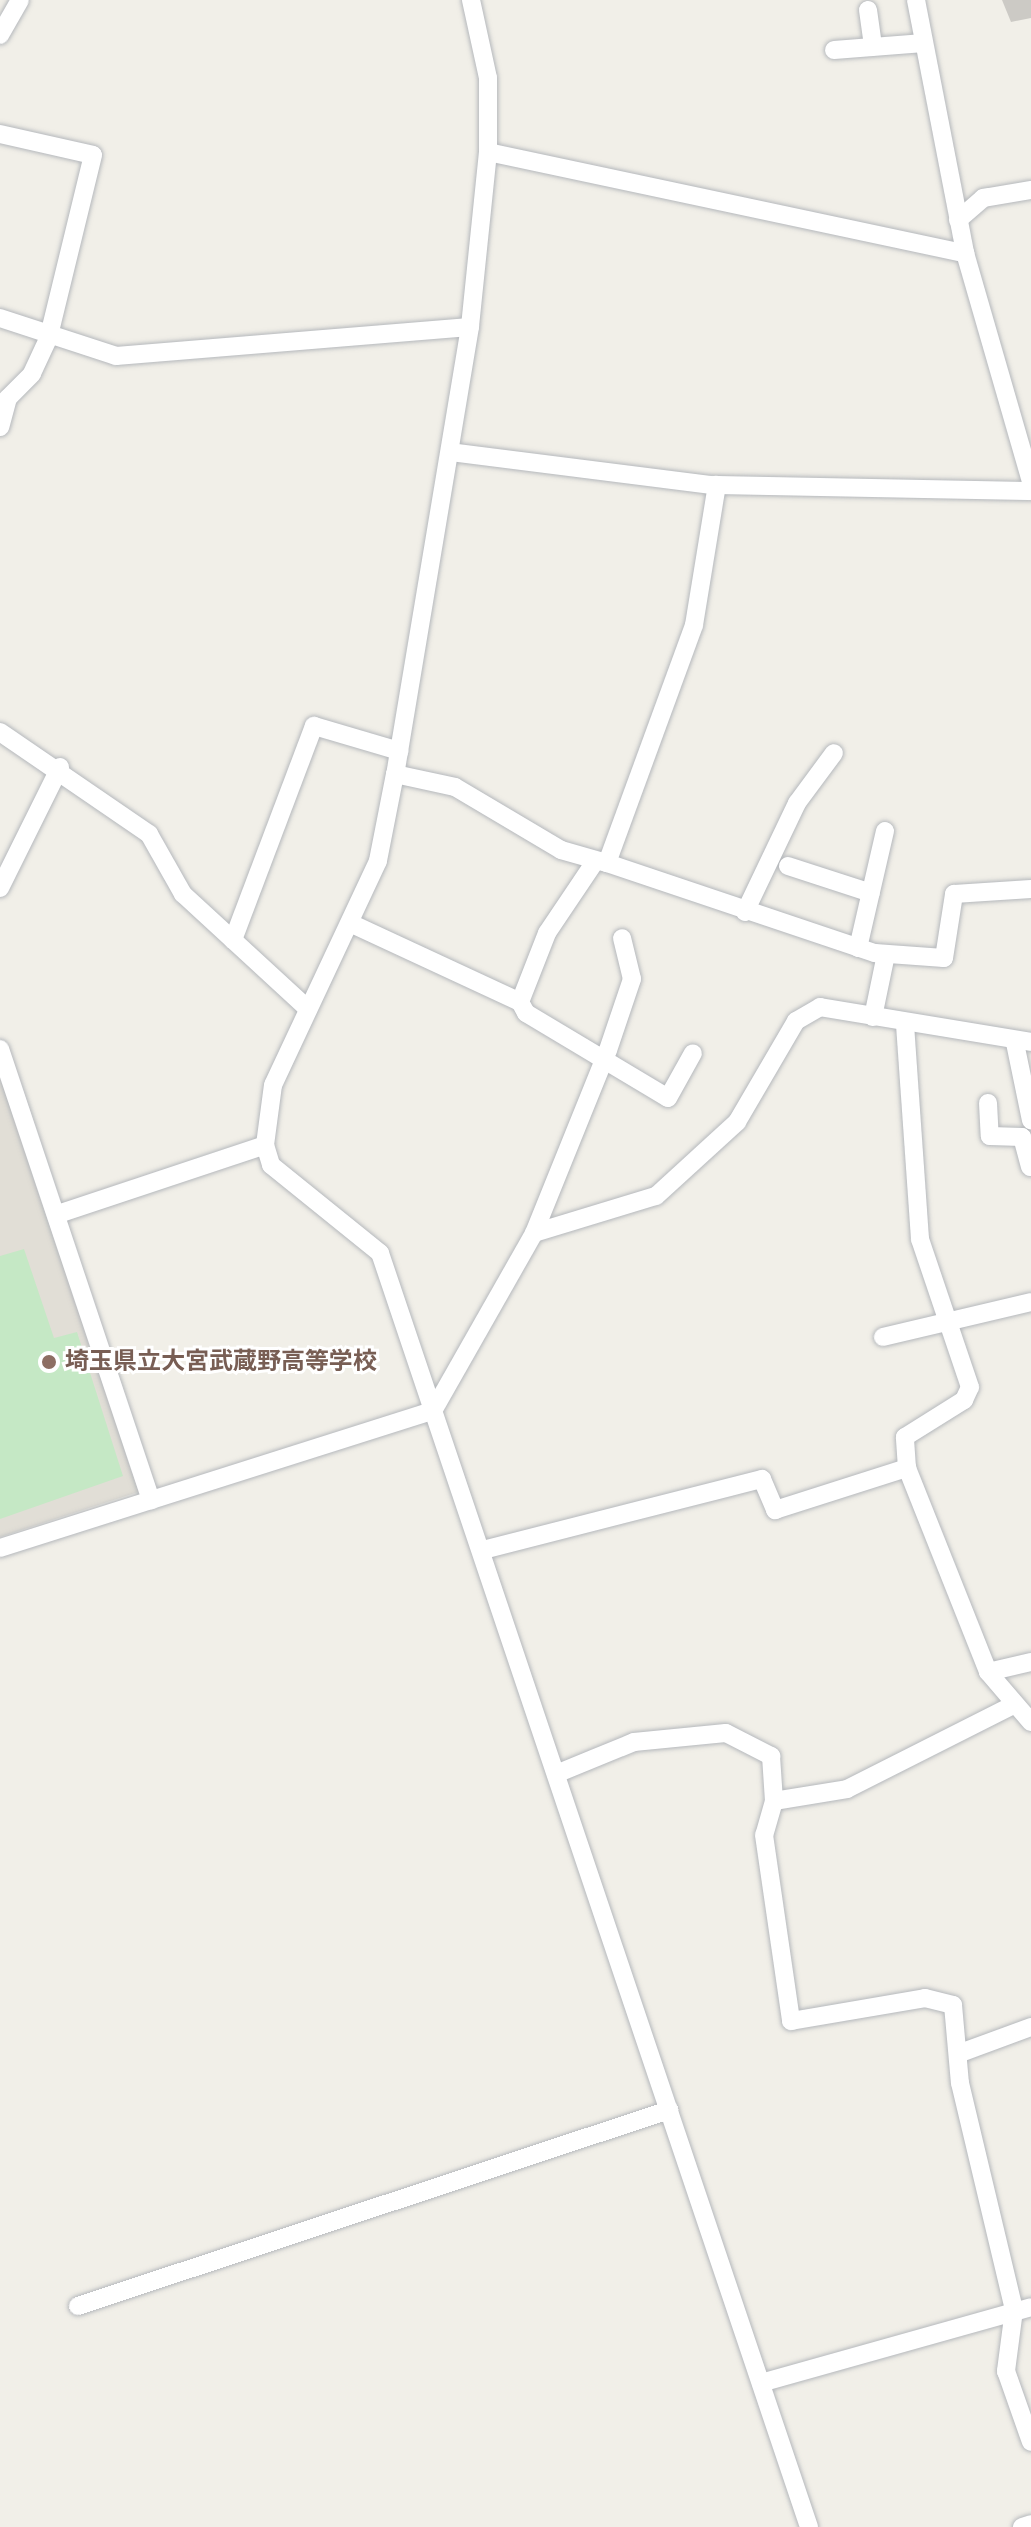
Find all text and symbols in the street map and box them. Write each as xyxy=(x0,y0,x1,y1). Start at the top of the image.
place label: 埼玉県立大宮武蔵野高等学校 xyxy=(65,1348,377,1376)
marker: 埼玉県立大宮武蔵野高等学校 xyxy=(40,1353,58,1371)

